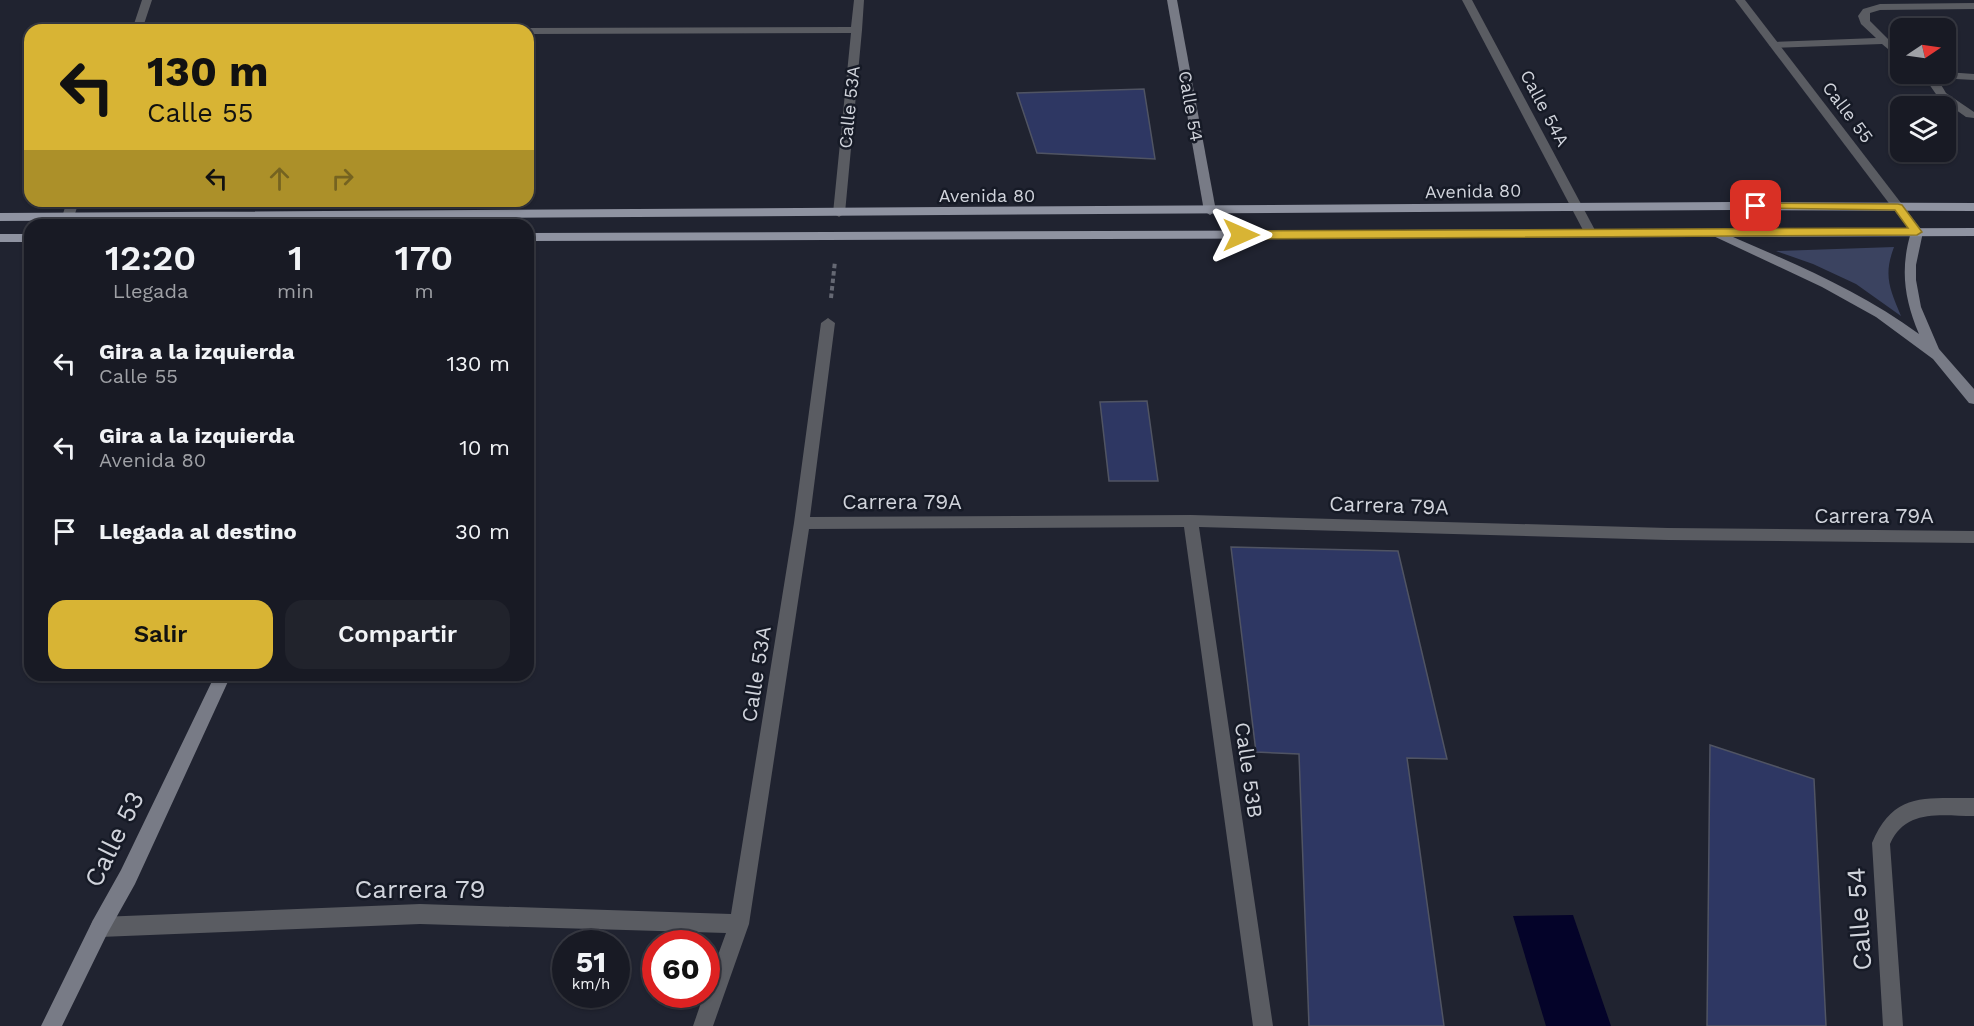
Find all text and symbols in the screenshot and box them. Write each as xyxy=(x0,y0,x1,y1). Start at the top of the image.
north arrow xyxy=(1890,18,1956,84)
map controls xyxy=(1890,18,1956,162)
text: 130 m xyxy=(147,47,269,96)
icon: left xyxy=(48,48,126,126)
street label: Calle 53A xyxy=(834,65,864,149)
street label: Calle 54A xyxy=(1516,66,1574,150)
street label: Calle 54 xyxy=(1174,69,1208,143)
street label: Calle 55 xyxy=(1818,77,1878,147)
button: layers xyxy=(1890,96,1956,162)
text: Calle 55 xyxy=(147,97,254,129)
icon: left xyxy=(200,162,233,195)
icon: ahead xyxy=(263,162,296,195)
icon: right xyxy=(326,162,359,195)
street label: Avenida 80 xyxy=(1425,180,1521,202)
pin xyxy=(1730,180,1781,231)
street label: Avenida 80 xyxy=(939,185,1035,206)
icon: arrive xyxy=(1739,189,1772,222)
position arrow xyxy=(1209,203,1273,267)
text: 12:20 xyxy=(105,237,196,279)
text: 1 xyxy=(288,237,303,279)
text: 170 xyxy=(395,237,453,279)
text: Llegada xyxy=(113,279,188,303)
text: min xyxy=(277,279,314,303)
text: m xyxy=(414,279,433,303)
text: Gira a la izquierda xyxy=(99,339,295,364)
icon: left xyxy=(48,347,81,380)
text: 130 m xyxy=(446,351,510,376)
text: Calle 55 xyxy=(99,364,178,388)
text: Gira a la izquierda xyxy=(99,423,295,448)
icon: left xyxy=(48,431,81,464)
text: 10 m xyxy=(459,435,510,460)
text: Avenida 80 xyxy=(99,448,206,472)
street label: Carrera 79A xyxy=(842,489,962,514)
street label: Carrera 79A xyxy=(1329,490,1449,520)
street label: Carrera 79A xyxy=(1814,503,1934,528)
icon: arrive xyxy=(48,515,81,548)
text: Llegada al destino xyxy=(99,519,297,544)
text: 30 m xyxy=(455,519,510,544)
button: Salir xyxy=(48,600,273,669)
button: Compartir xyxy=(285,600,510,669)
street label: Calle 53A xyxy=(736,624,776,724)
street label: Calle 53B xyxy=(1230,720,1268,820)
street label: Calle 53 xyxy=(78,786,150,892)
street label: Calle 54 xyxy=(1840,866,1878,972)
street label: Carrera 79 xyxy=(354,874,486,904)
speed limit sign: 60 xyxy=(642,930,720,1008)
text: 51 xyxy=(576,944,606,979)
text: km/h xyxy=(572,975,610,993)

